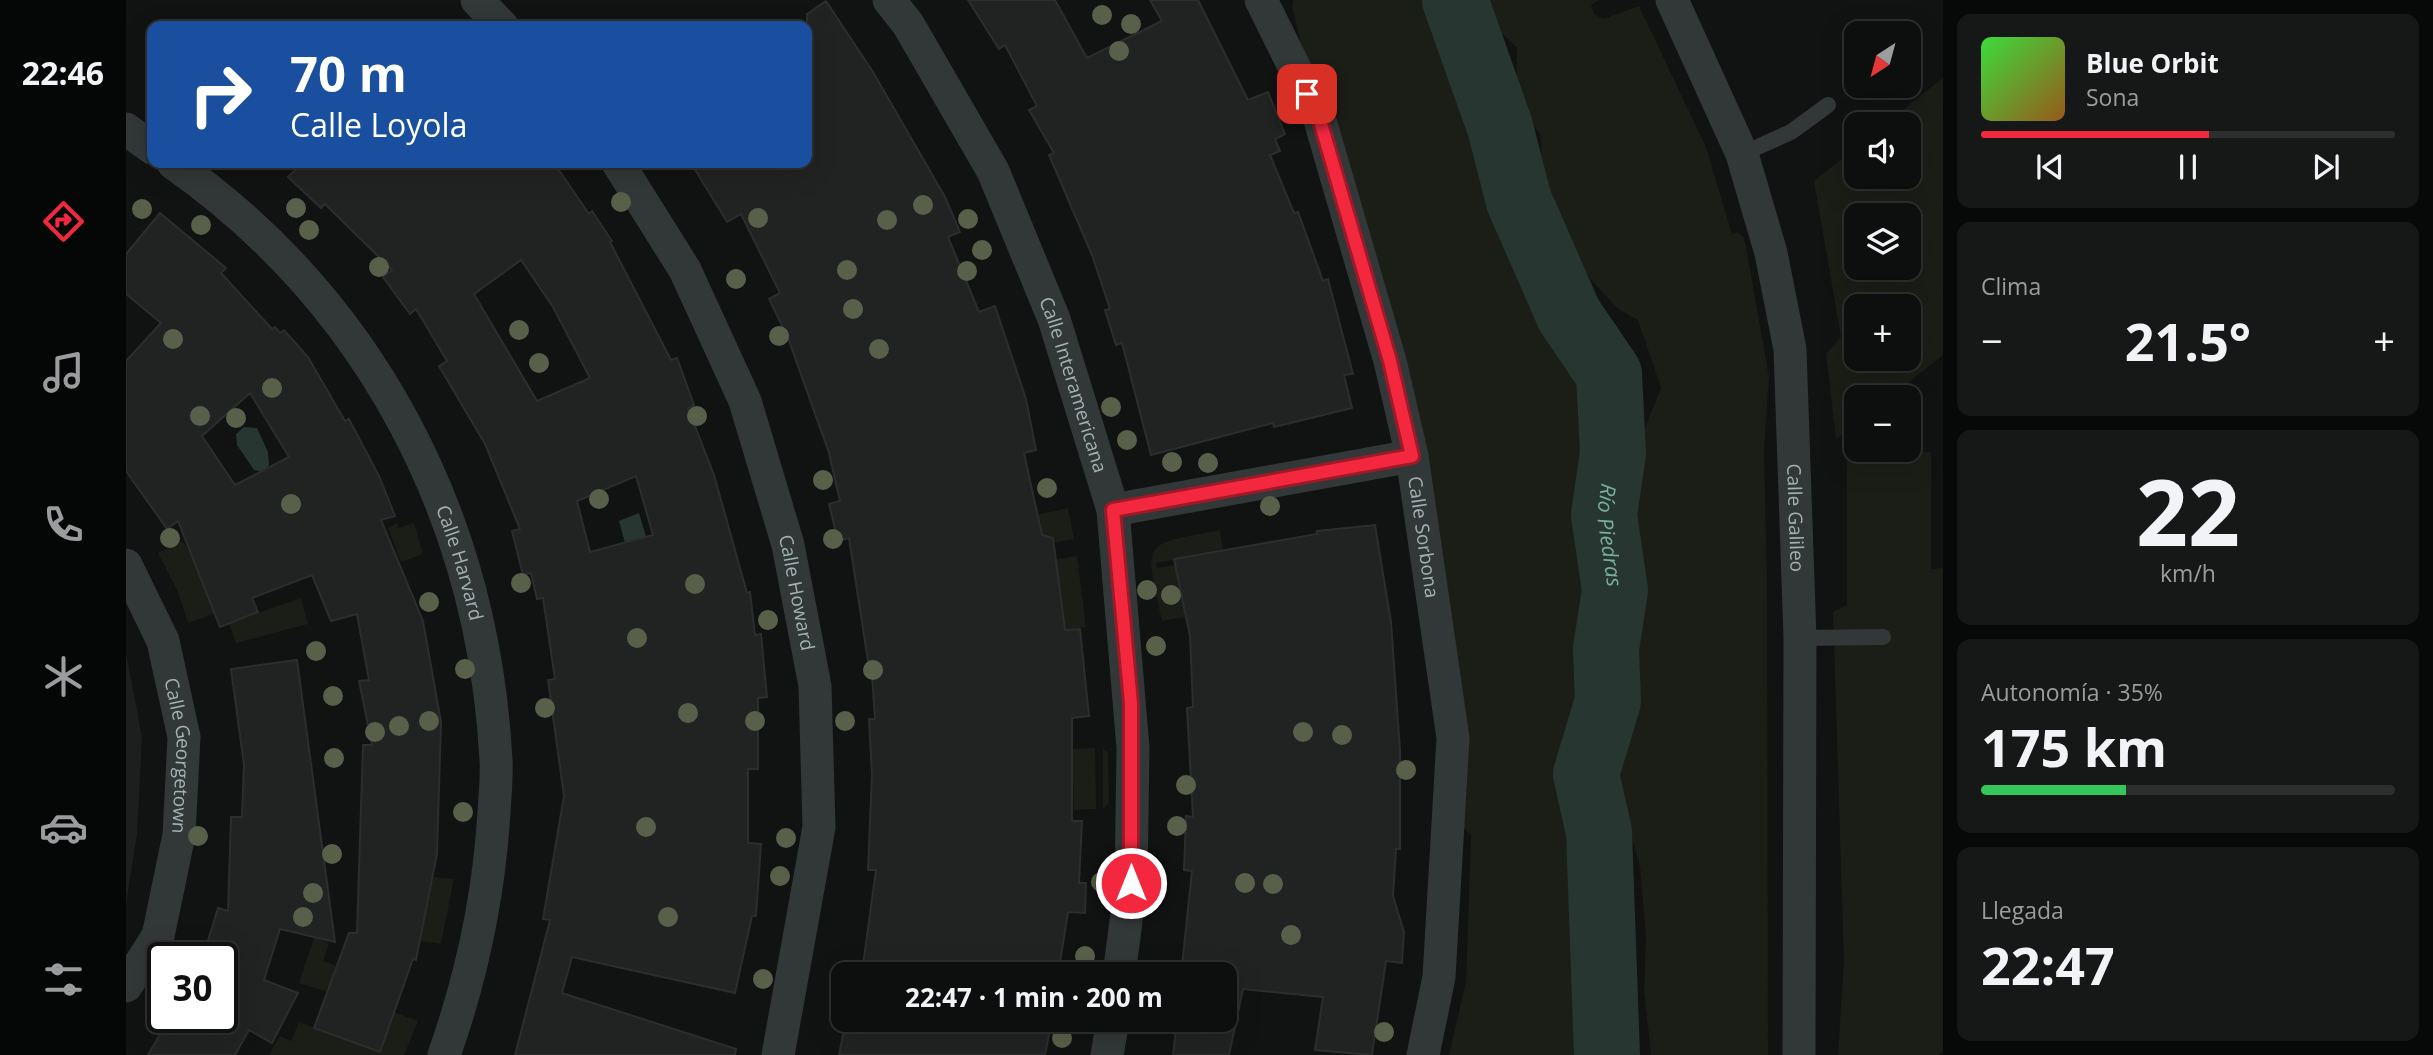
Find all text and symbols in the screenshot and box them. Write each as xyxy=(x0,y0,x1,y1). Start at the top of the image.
north arrow xyxy=(1844,21,1922,98)
map controls xyxy=(1844,21,1921,462)
text: 70 m xyxy=(290,40,407,106)
text: Blue Orbit xyxy=(2086,45,2219,81)
icon: right xyxy=(175,49,266,140)
text: 22:46 xyxy=(22,51,104,94)
pin xyxy=(1277,64,1337,124)
icon: arrive xyxy=(1288,75,1326,113)
text: Sona xyxy=(2086,81,2139,113)
text: Calle Loyola xyxy=(290,103,467,146)
button: sound xyxy=(1844,112,1921,189)
icon: previous xyxy=(2031,148,2069,186)
icon: pause xyxy=(2169,148,2207,186)
icon: next xyxy=(2307,148,2345,186)
icon: directions xyxy=(39,197,88,246)
button: layers xyxy=(1844,203,1921,280)
text: Clima xyxy=(1981,270,2041,302)
street label: Calle Interamericana xyxy=(1033,293,1114,476)
button: + xyxy=(1844,294,1921,371)
text: 21.5° xyxy=(2125,305,2251,376)
text: − xyxy=(1981,314,2003,366)
text: + xyxy=(2373,314,2395,366)
icon: music xyxy=(39,348,88,397)
button: − xyxy=(1844,385,1921,462)
text: 22 xyxy=(2136,449,2240,573)
street label: Calle Galileo xyxy=(1781,463,1811,572)
street label: Calle Sorbona xyxy=(1402,474,1445,599)
water label: Río Piedras xyxy=(1591,482,1629,588)
icon: phone xyxy=(39,500,88,549)
street label: Calle Harvard xyxy=(430,501,490,623)
street label: Calle Howard xyxy=(773,531,821,653)
text: km/h xyxy=(2160,557,2216,589)
icon: climate xyxy=(39,652,88,701)
street label: Calle Georgetown xyxy=(158,675,197,834)
text: Autonomía · 35% xyxy=(1981,676,2163,708)
text: 175 km xyxy=(1981,711,2167,782)
icon: car xyxy=(39,803,88,852)
position arrow xyxy=(1094,846,1168,920)
text: Llegada xyxy=(1981,894,2064,926)
text: 22:47 xyxy=(1981,929,2115,1000)
speed limit sign: 30 xyxy=(147,942,238,1033)
icon: filters xyxy=(39,955,88,1004)
text: 22:47 · 1 min · 200 m xyxy=(905,979,1163,1015)

